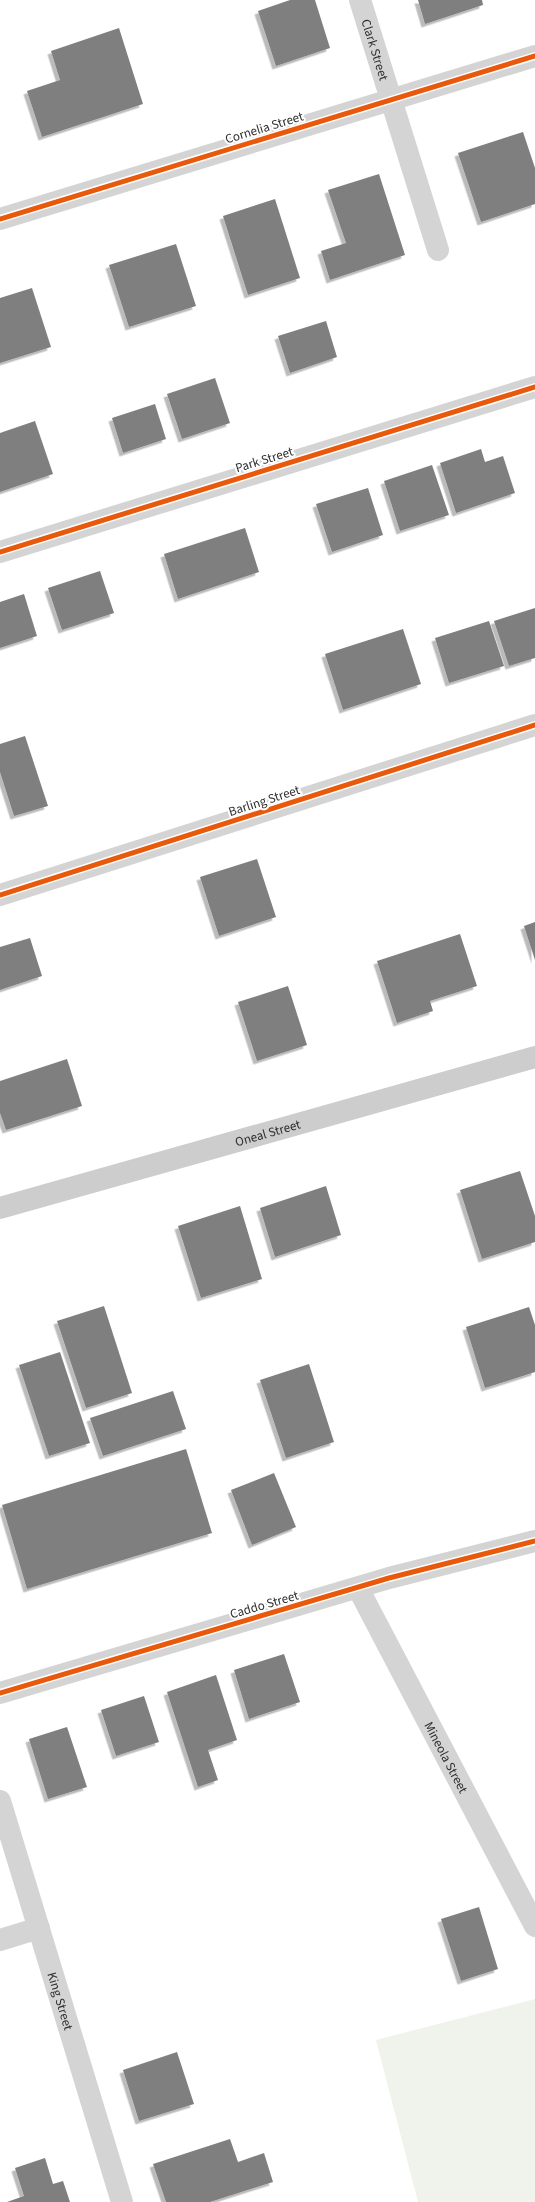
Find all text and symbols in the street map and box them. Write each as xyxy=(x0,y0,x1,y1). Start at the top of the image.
street label: Clark Street xyxy=(356,17,393,84)
street label: Cornelia Street xyxy=(223,107,306,148)
street label: Park Street xyxy=(233,442,296,477)
street label: Barling Street xyxy=(226,781,303,821)
street label: Oneal Street xyxy=(233,1116,303,1151)
street label: Caddo Street xyxy=(228,1586,301,1623)
street label: Mineola Street xyxy=(420,1719,472,1797)
street label: King Street xyxy=(43,1970,77,2033)

